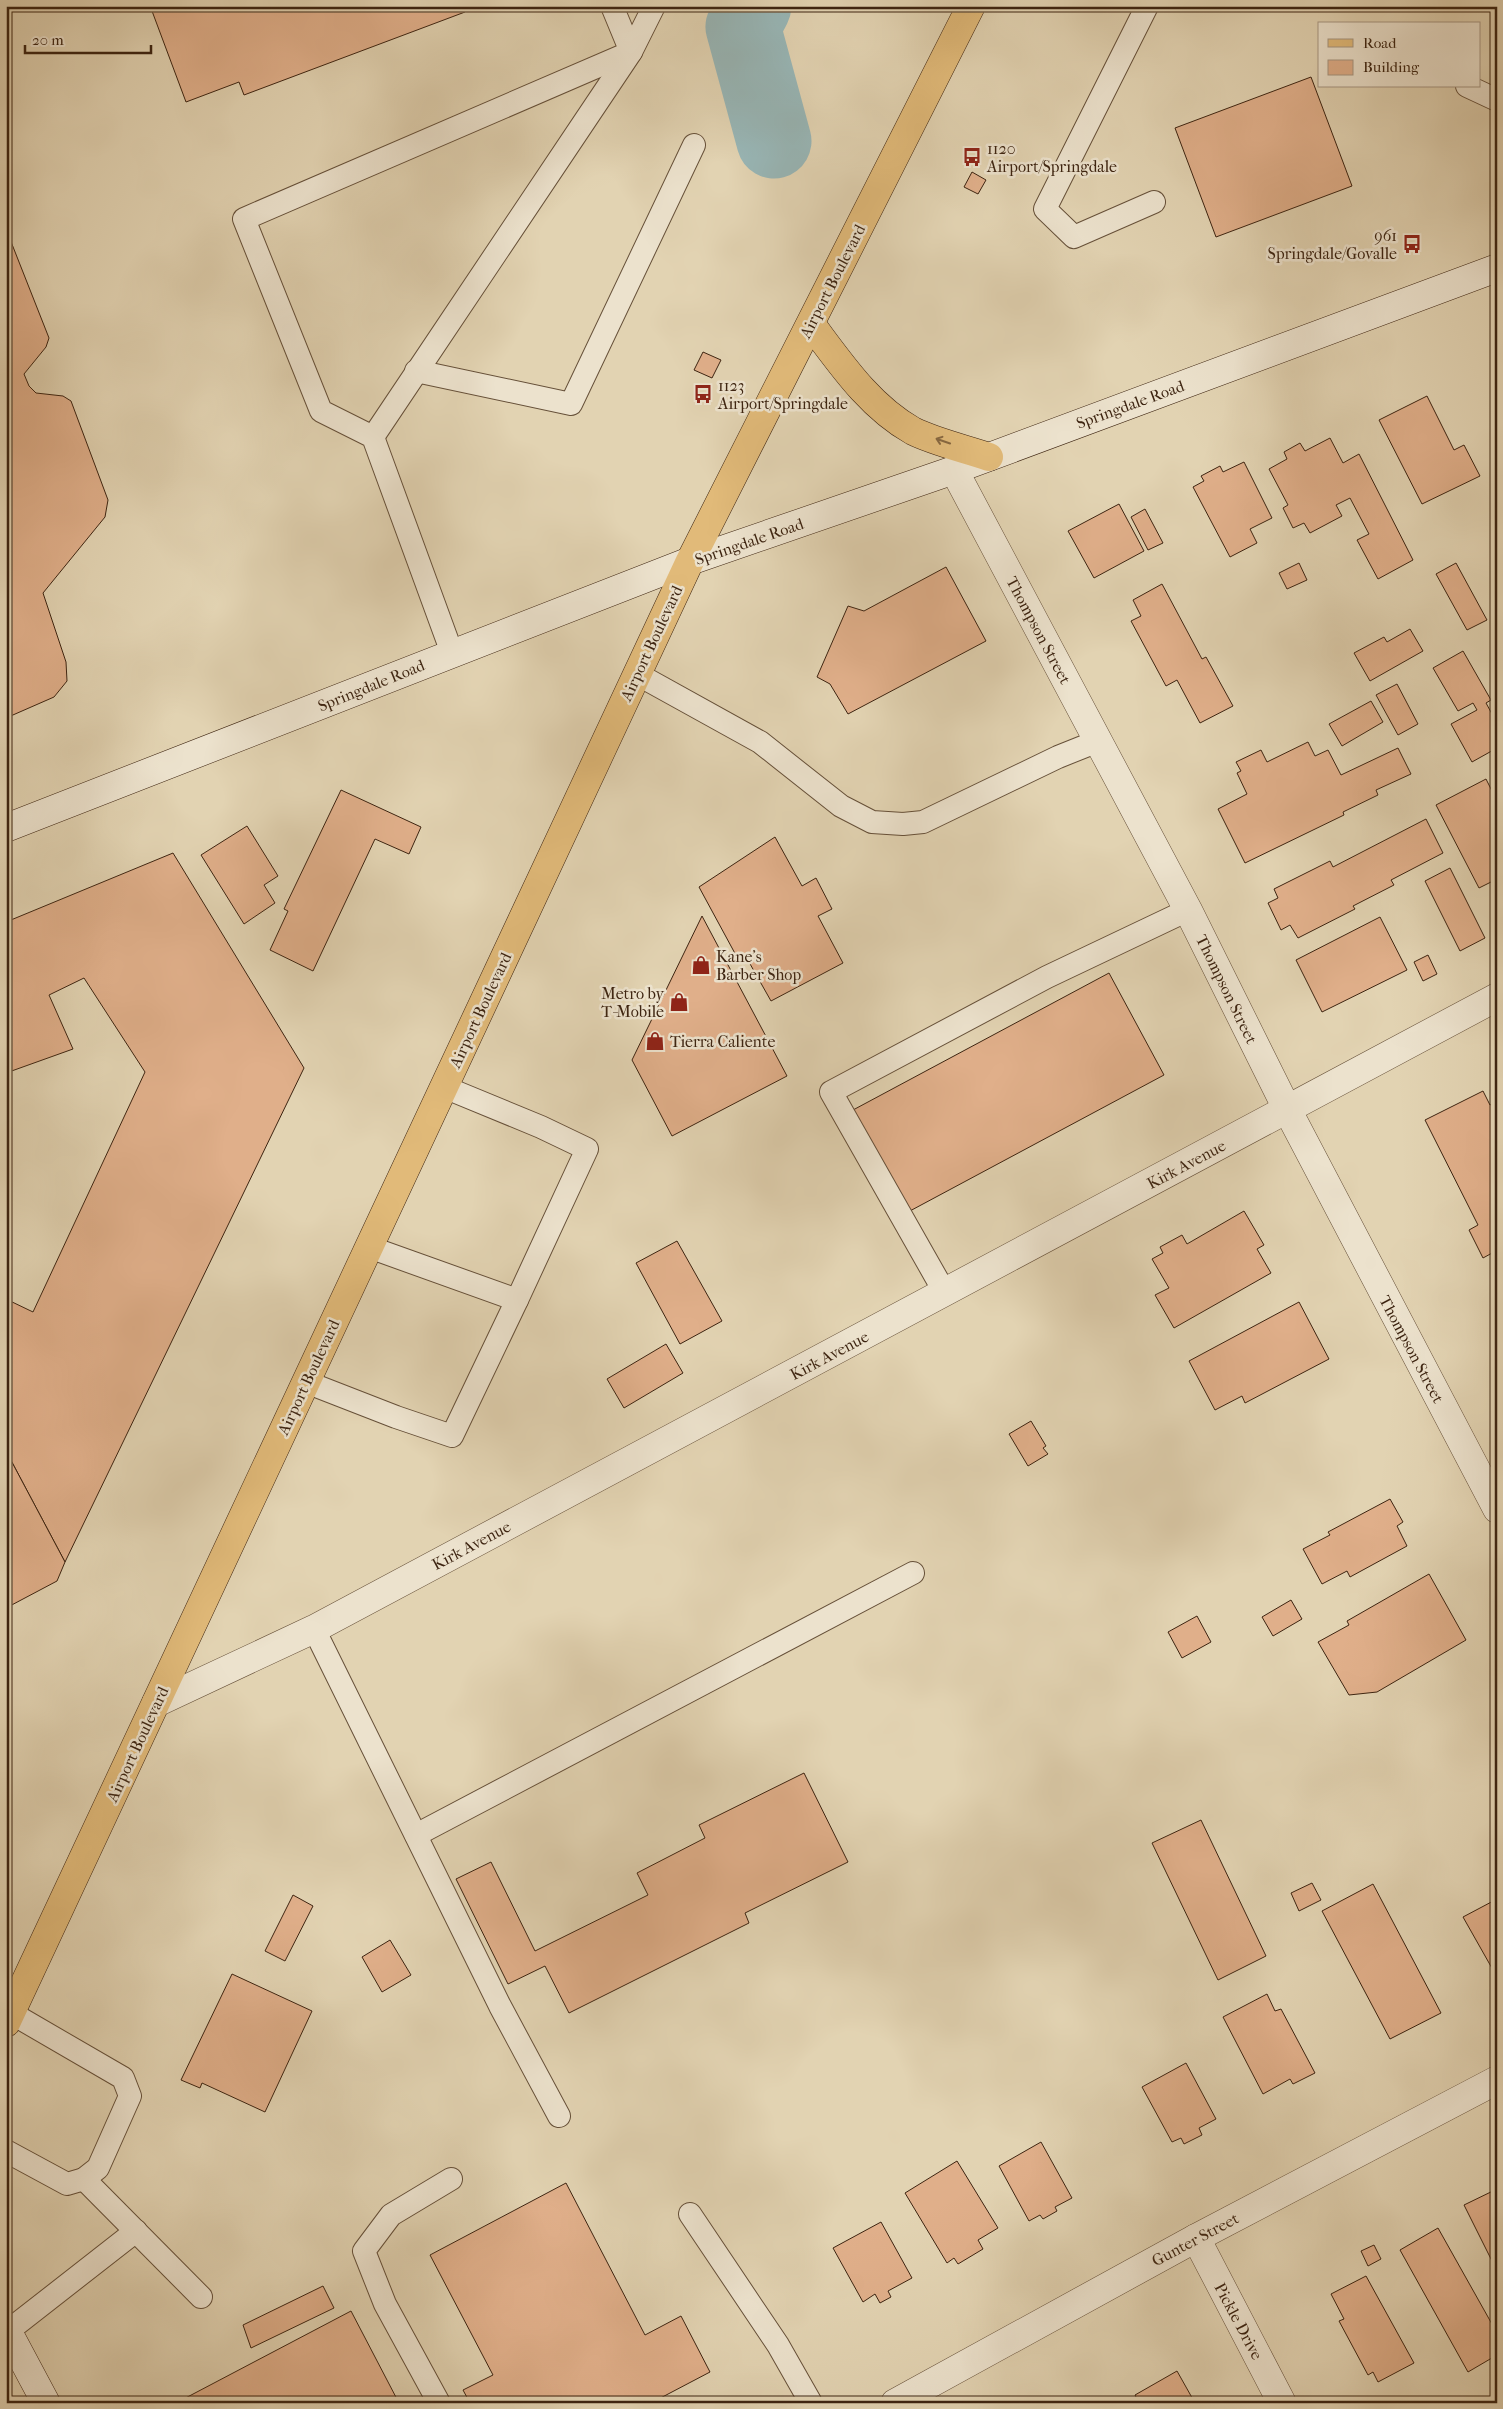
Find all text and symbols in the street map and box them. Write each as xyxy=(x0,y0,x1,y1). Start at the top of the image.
scale bar xyxy=(25,22,151,54)
legend xyxy=(1318,22,1480,88)
text: 20 m xyxy=(32,31,64,49)
text: Road xyxy=(1363,34,1397,52)
text: Building xyxy=(1363,58,1420,76)
place label: 1120 Airport/Springdale xyxy=(986,139,1117,176)
bus stop icon: 1120 Airport/Springdale xyxy=(961,146,983,168)
street label: Airport Boulevard xyxy=(795,221,869,342)
place label: 961 Springdale/Govalle xyxy=(1268,226,1397,263)
bus stop icon: 961 Springdale/Govalle xyxy=(1401,233,1423,255)
place label: 1123 Airport/Springdale xyxy=(717,376,848,413)
street label: Springdale Road xyxy=(1074,376,1187,433)
bus stop icon: 1123 Airport/Springdale xyxy=(692,383,714,405)
one-way arrow xyxy=(936,436,951,445)
street label: Springdale Road xyxy=(692,514,806,569)
street label: Thompson Street xyxy=(1002,573,1075,687)
street label: Airport Boulevard xyxy=(616,582,687,705)
street label: Springdale Road xyxy=(315,655,428,716)
street label: Thompson Street xyxy=(1192,932,1261,1047)
place label: Kane's Barber Shop xyxy=(716,947,801,984)
street label: Airport Boulevard xyxy=(445,949,516,1072)
shop icon: Kane's Barber Shop xyxy=(690,954,712,976)
place label: Metro by T-Mobile xyxy=(601,984,664,1021)
shop icon: Metro by T-Mobile xyxy=(668,991,690,1013)
shop icon: Tierra Caliente xyxy=(644,1030,666,1052)
place label: Tierra Caliente xyxy=(670,1032,775,1051)
street label: Kirk Avenue xyxy=(1144,1136,1229,1193)
street label: Thompson Street xyxy=(1375,1292,1448,1406)
street label: Airport Boulevard xyxy=(273,1316,344,1439)
street label: Kirk Avenue xyxy=(787,1327,872,1384)
street label: Kirk Avenue xyxy=(429,1517,514,1574)
street label: Airport Boulevard xyxy=(102,1683,173,1806)
street label: Gunter Street xyxy=(1149,2208,1242,2270)
street label: Pickle Drive xyxy=(1210,2280,1267,2363)

